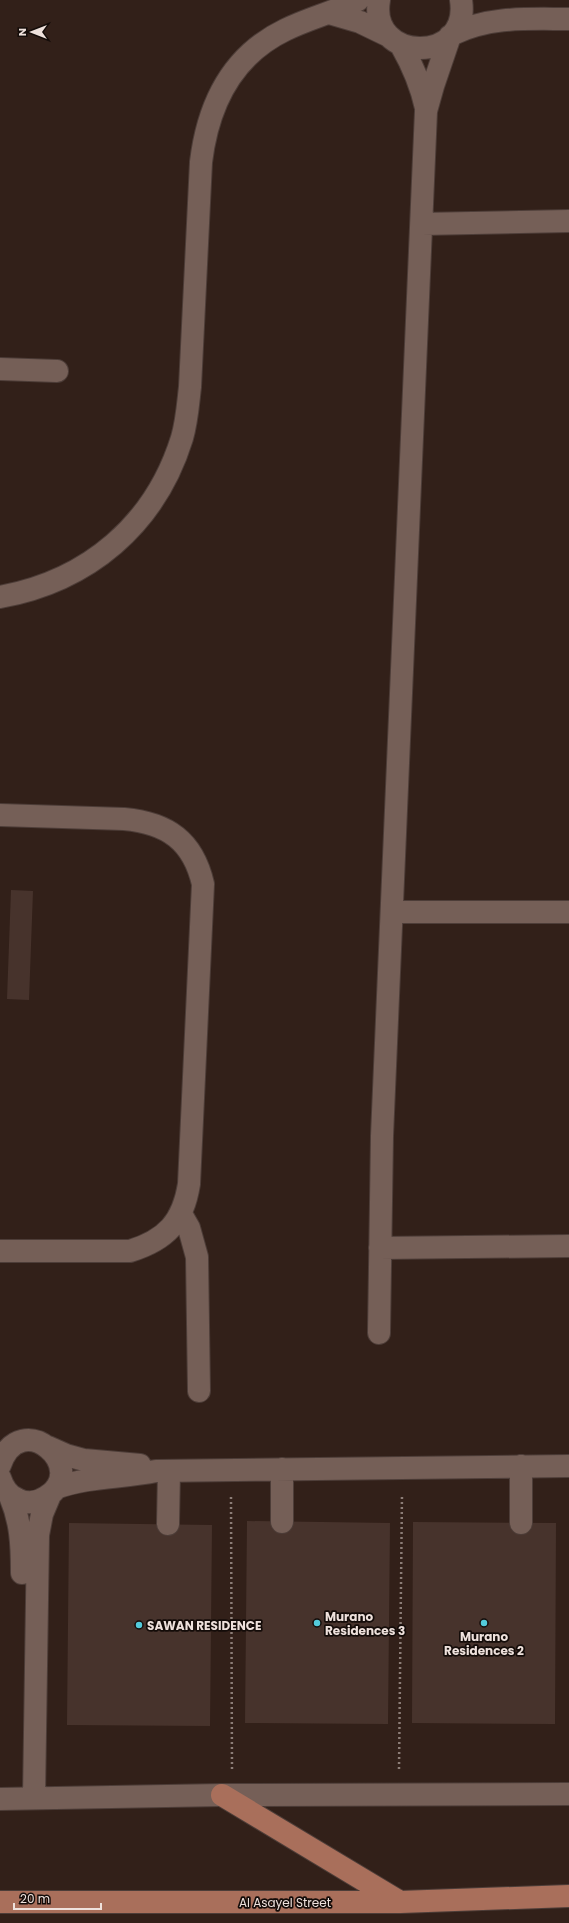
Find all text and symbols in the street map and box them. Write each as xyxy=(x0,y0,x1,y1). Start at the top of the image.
north arrow xyxy=(12,12,52,52)
text: N xyxy=(14,28,30,36)
place label: Murano Residences 3 xyxy=(325,1608,405,1639)
place label: SAWAN RESIDENCE xyxy=(147,1617,261,1634)
marker: Murano Residences 3 xyxy=(312,1618,322,1628)
marker: Murano Residences 2 xyxy=(479,1618,489,1628)
marker: SAWAN RESIDENCE xyxy=(134,1620,144,1630)
place label: Murano Residences 2 xyxy=(444,1628,524,1659)
scale bar xyxy=(14,1885,101,1911)
text: 20 m xyxy=(20,1890,50,1907)
street label: Al Asayel Street xyxy=(239,1894,331,1911)

